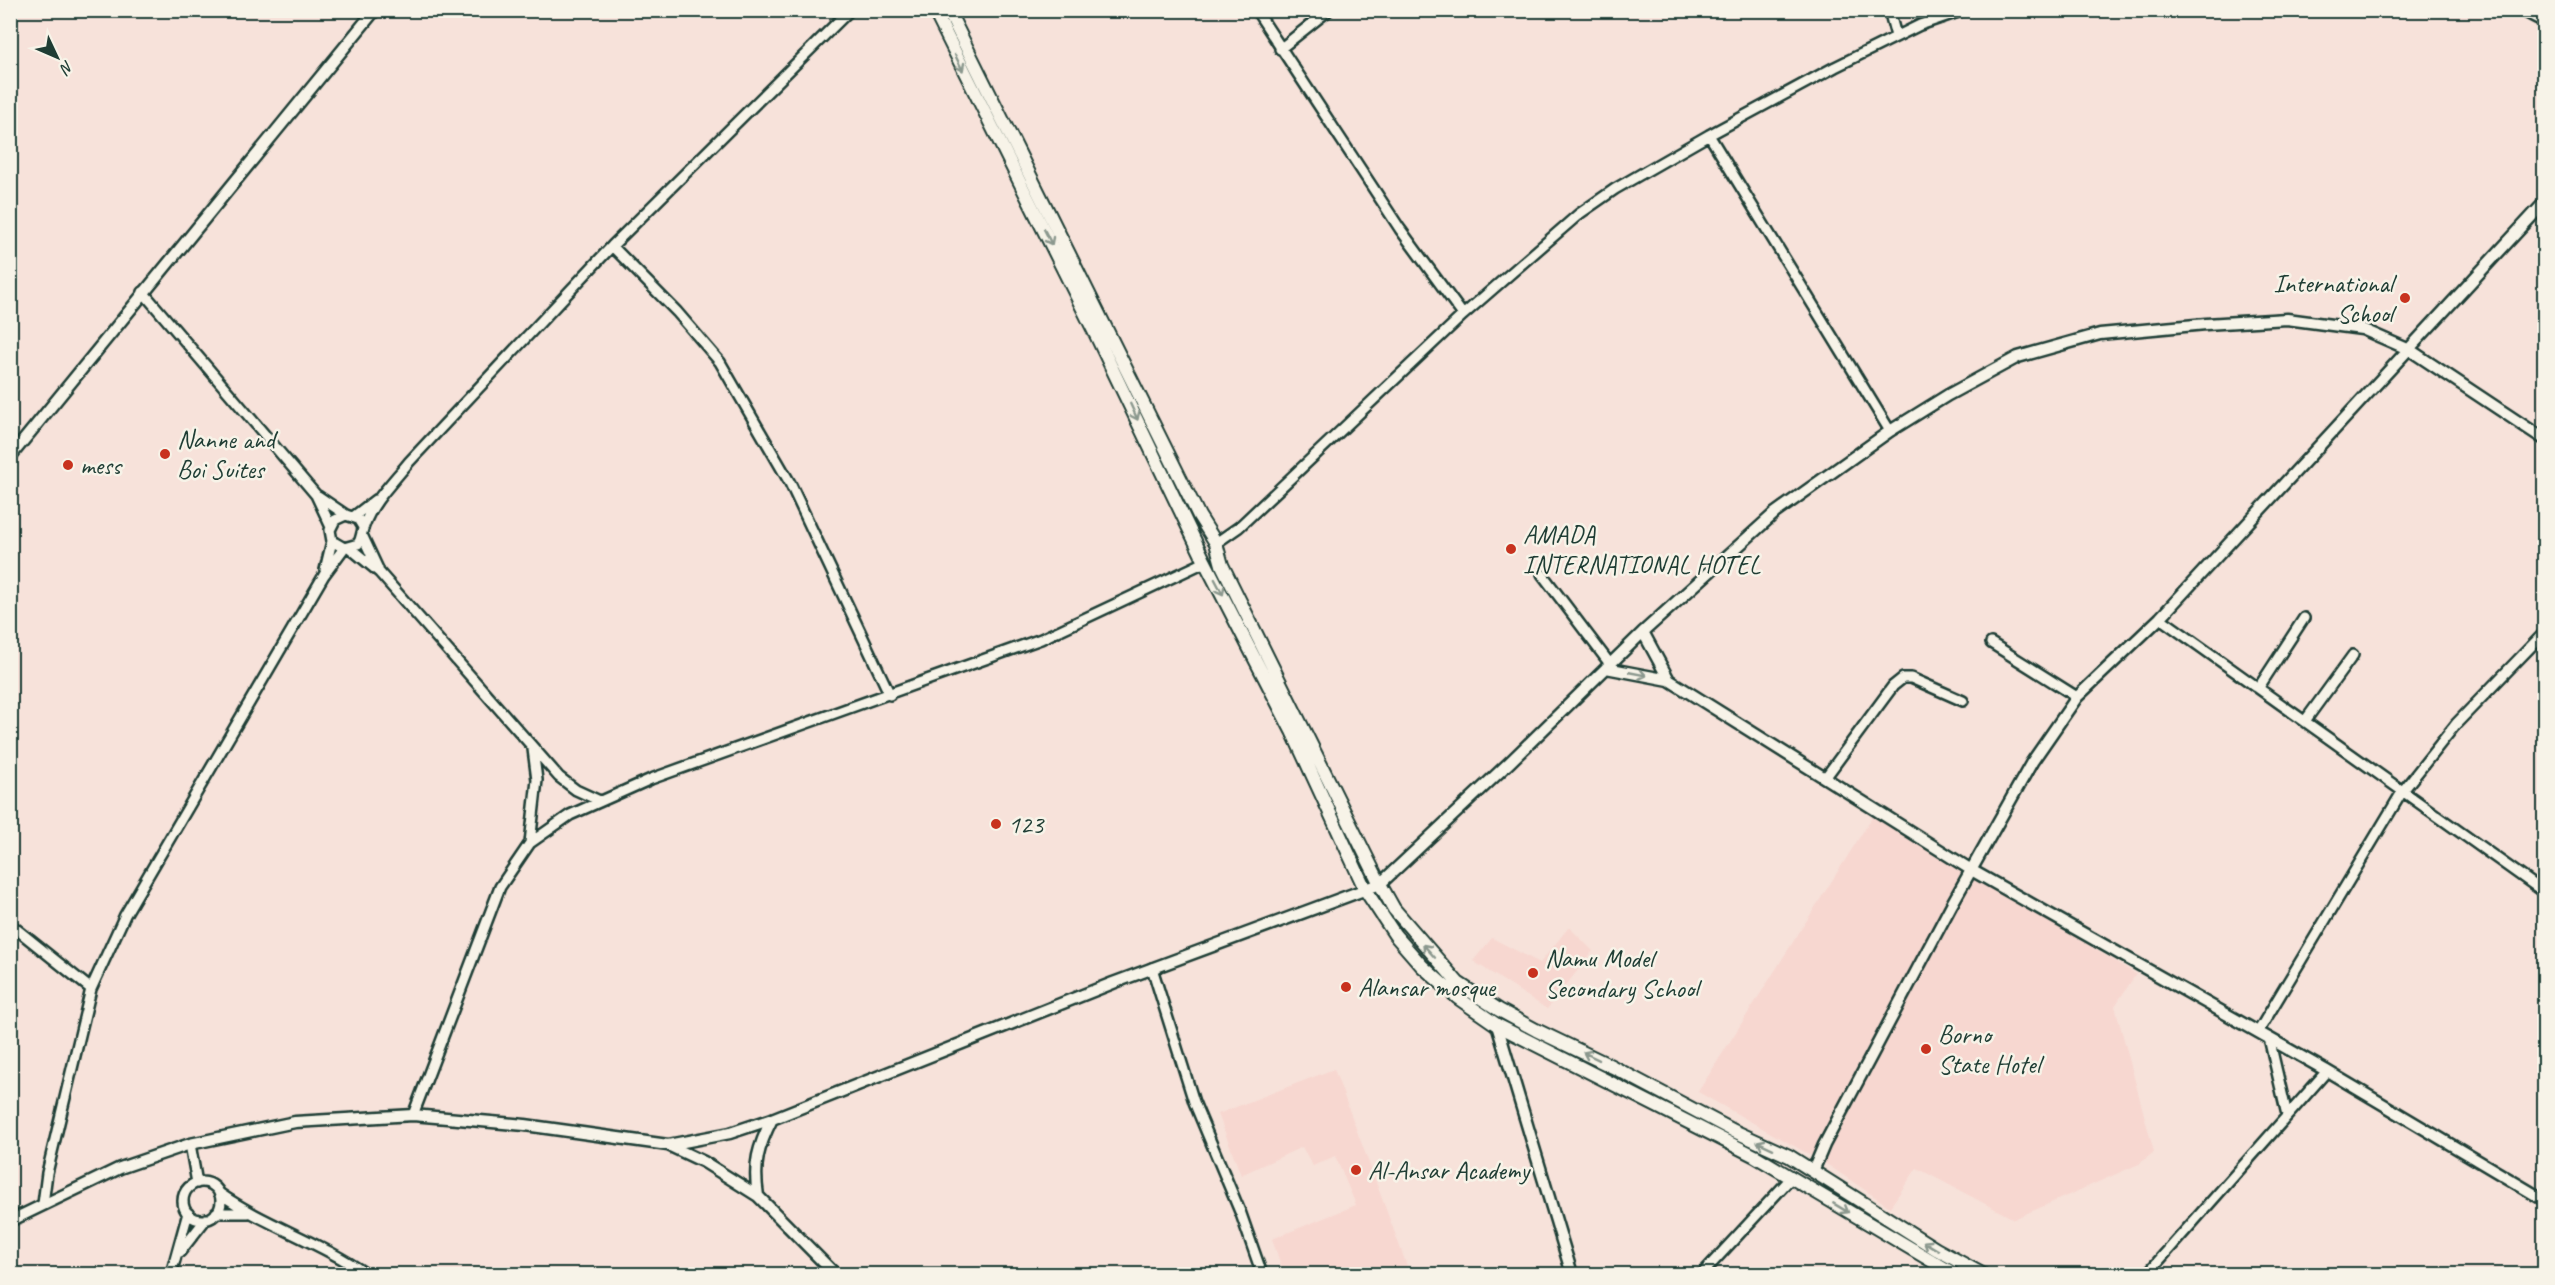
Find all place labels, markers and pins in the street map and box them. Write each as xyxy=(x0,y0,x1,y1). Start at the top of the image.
place label: International School xyxy=(2273,267,2398,330)
marker: International School xyxy=(2398,291,2412,305)
place label: Nanne and Boi Suites xyxy=(177,423,278,486)
marker: Nanne and Boi Suites xyxy=(158,447,172,461)
place label: mess xyxy=(80,449,123,482)
marker: mess xyxy=(61,458,75,472)
place label: AMADA INTERNATIONAL HOTEL xyxy=(1523,518,1761,581)
marker: AMADA INTERNATIONAL HOTEL xyxy=(1504,542,1518,556)
place label: 123 xyxy=(1008,808,1045,841)
marker: 123 xyxy=(989,817,1003,831)
place label: Namu Model Secondary School xyxy=(1545,942,1703,1005)
marker: Namu Model Secondary School xyxy=(1526,966,1540,980)
place label: Alansar mosque xyxy=(1358,971,1497,1004)
marker: Alansar mosque xyxy=(1339,980,1353,994)
place label: Borno State Hotel xyxy=(1938,1018,2045,1081)
marker: Borno State Hotel xyxy=(1919,1042,1933,1056)
place label: Al-Ansar Academy xyxy=(1368,1154,1531,1187)
marker: Al-Ansar Academy xyxy=(1349,1163,1363,1177)

